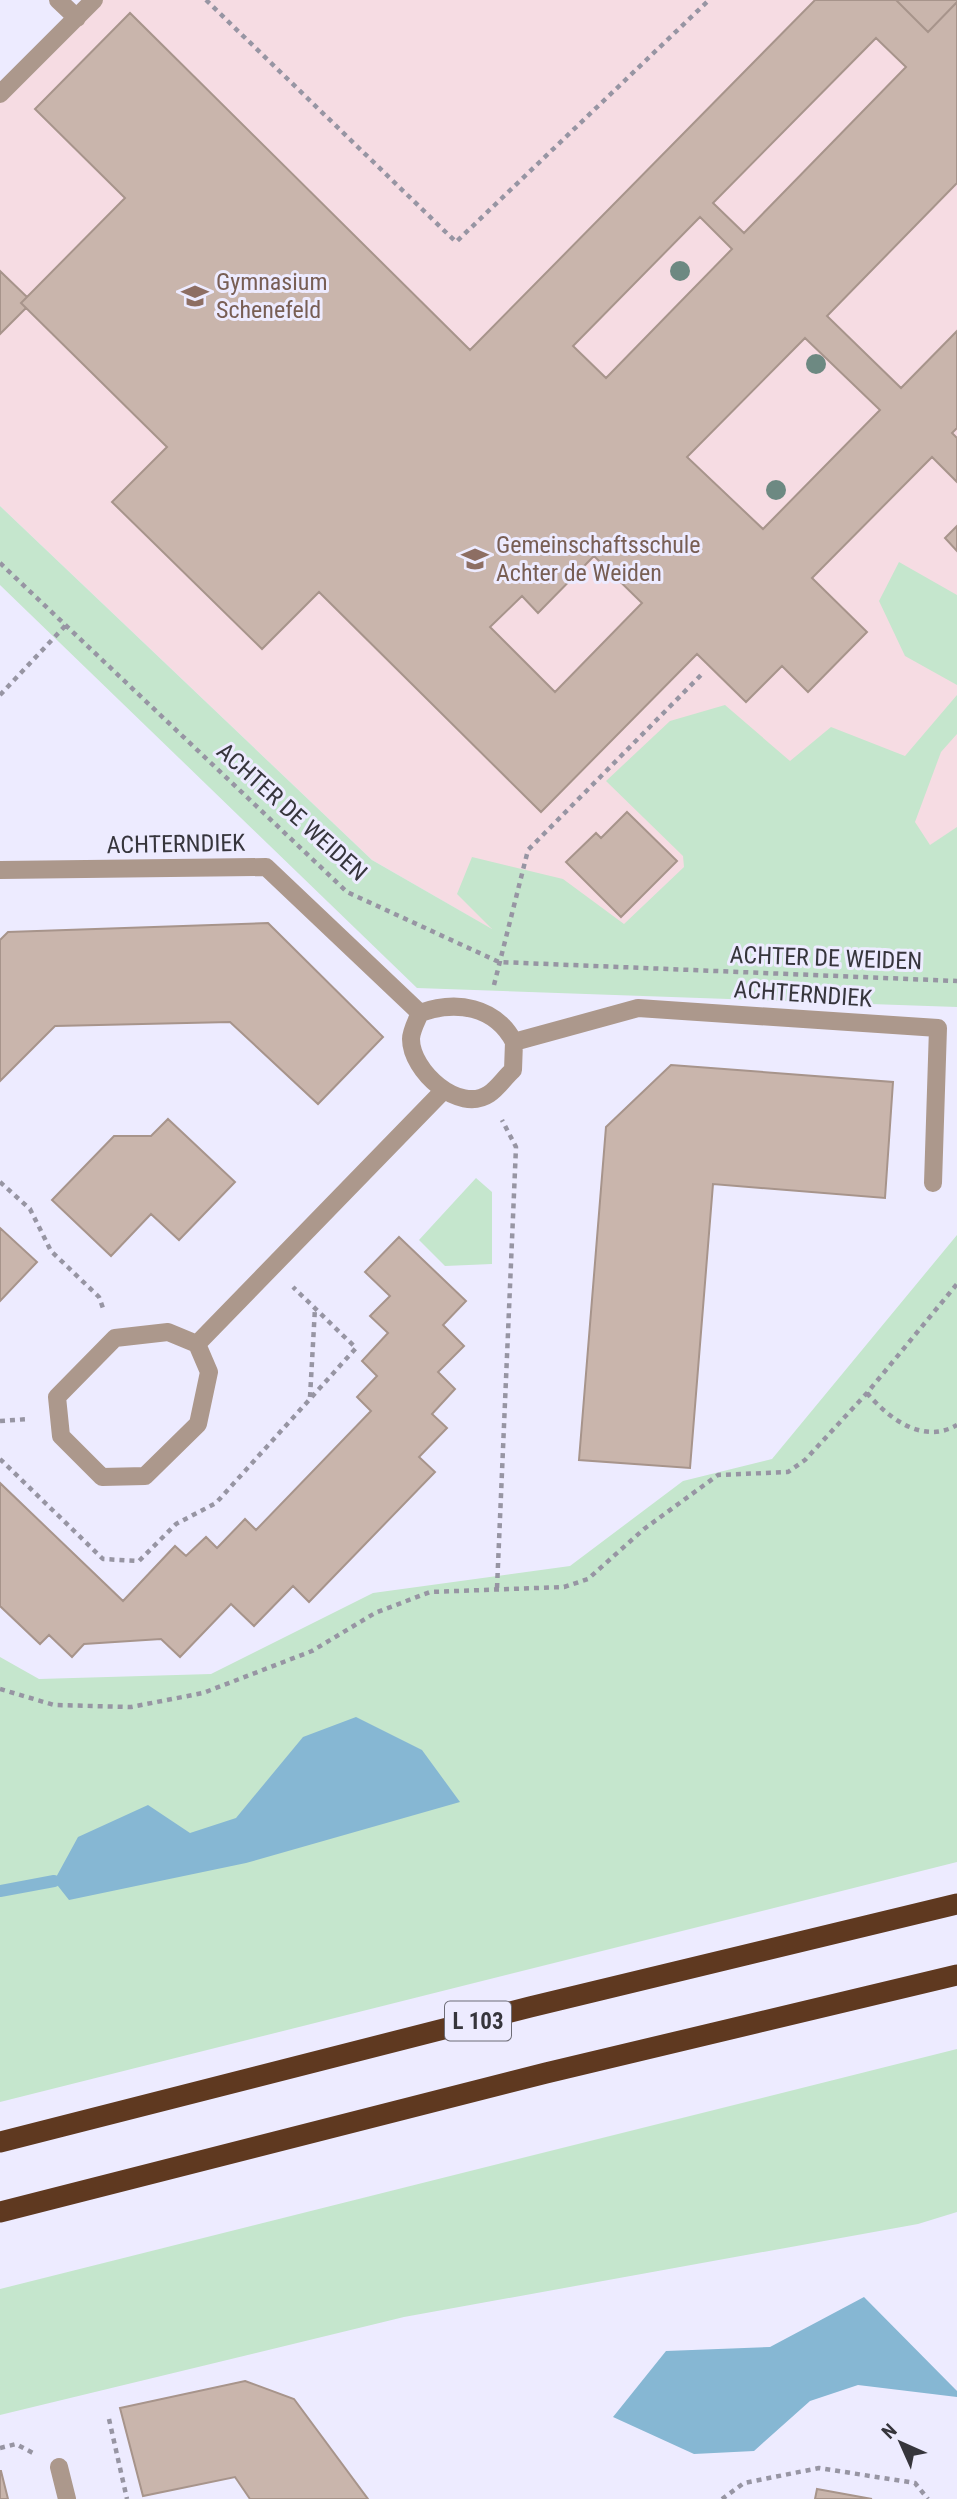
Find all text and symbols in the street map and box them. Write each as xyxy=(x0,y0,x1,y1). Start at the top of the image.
place label: Gymnasium Schenefeld xyxy=(216,268,328,324)
school or university icon: Gymnasium Schenefeld xyxy=(180,281,210,311)
place label: Gemeinschaftsschule Achter de Weiden xyxy=(496,531,701,587)
school or university icon: Gemeinschaftsschule Achter de Weiden xyxy=(460,544,490,574)
street label: ACHTER DE WEIDEN xyxy=(211,737,373,887)
street label: ACHTERNDIEK xyxy=(106,829,246,859)
street label: ACHTER DE WEIDEN xyxy=(729,941,923,975)
street label: ACHTERNDIEK xyxy=(733,975,873,1013)
road number: L 103 xyxy=(445,2002,511,2040)
north arrow xyxy=(866,2408,936,2478)
text: N xyxy=(877,2419,902,2444)

